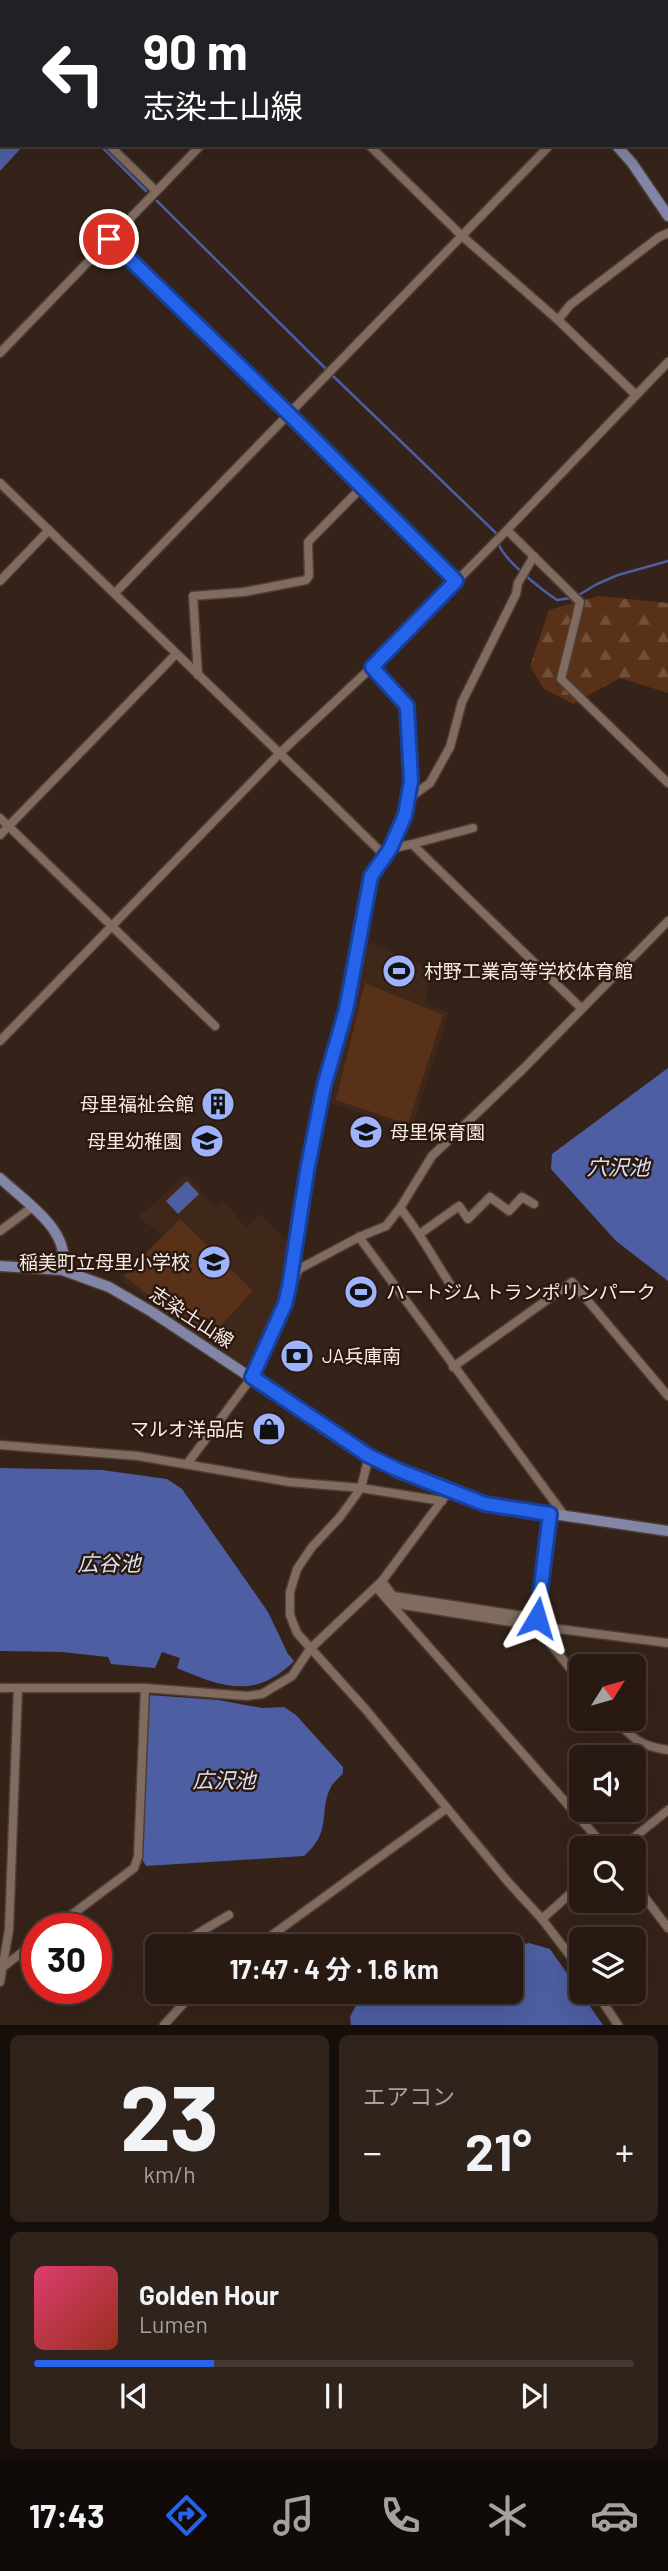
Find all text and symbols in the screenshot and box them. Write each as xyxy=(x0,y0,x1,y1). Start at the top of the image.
text: 90 m xyxy=(143,21,248,80)
icon: left xyxy=(28,28,119,119)
text: 志染土山線 xyxy=(143,86,303,124)
pin xyxy=(79,209,139,269)
icon: arrive xyxy=(90,220,128,258)
sports icon: 村野工業高等学校体育館 xyxy=(380,952,418,990)
place label: 村野工業高等学校体育館 xyxy=(424,959,633,982)
building icon: 母里福祉会館 xyxy=(199,1085,237,1123)
place label: 母里福祉会館 xyxy=(80,1092,194,1115)
school or university icon: 母里保育園 xyxy=(347,1113,385,1151)
place label: 母里保育園 xyxy=(390,1120,485,1143)
school or university icon: 母里幼稚園 xyxy=(188,1122,226,1160)
place label: 母里幼稚園 xyxy=(87,1129,182,1152)
water label: 穴沢池 xyxy=(587,1154,651,1179)
school or university icon: 稲美町立母里小学校 xyxy=(195,1243,233,1281)
place label: 稲美町立母里小学校 xyxy=(19,1250,190,1273)
sports icon: ハートジム トランポリンパーク xyxy=(342,1273,380,1311)
place label: ハートジム トランポリンパーク xyxy=(386,1280,656,1303)
street label: 志染土山線 xyxy=(146,1281,238,1352)
bank icon: JA兵庫南 xyxy=(278,1337,316,1375)
place label: JA兵庫南 xyxy=(322,1344,401,1367)
shop icon: マルオ洋品店 xyxy=(250,1410,288,1448)
place label: マルオ洋品店 xyxy=(130,1417,244,1440)
water label: 広谷池 xyxy=(78,1550,142,1575)
position arrow xyxy=(500,1581,574,1655)
north arrow xyxy=(569,1654,646,1731)
map controls xyxy=(569,1654,646,2004)
button: sound xyxy=(569,1745,646,1822)
water label: 広沢池 xyxy=(193,1767,257,1792)
button: search xyxy=(569,1836,646,1913)
speed limit sign: 30 xyxy=(21,1913,112,2004)
button: layers xyxy=(569,1927,646,2004)
text: 17:47 · 4 分 · 1.6 km xyxy=(229,1953,439,1984)
text: 23 xyxy=(120,2060,219,2169)
text: エアコン xyxy=(363,2082,455,2110)
text: 21° xyxy=(465,2119,532,2181)
text: − xyxy=(363,2128,382,2174)
text: + xyxy=(615,2128,634,2174)
text: km/h xyxy=(143,2160,196,2188)
text: Golden Hour xyxy=(139,2279,279,2310)
text: Lumen xyxy=(139,2310,208,2338)
icon: previous xyxy=(115,2377,153,2415)
icon: pause xyxy=(315,2377,353,2415)
icon: next xyxy=(515,2377,553,2415)
icon: directions xyxy=(162,2491,211,2540)
icon: music xyxy=(269,2491,318,2540)
icon: phone xyxy=(376,2491,425,2540)
icon: climate xyxy=(483,2491,532,2540)
icon: car xyxy=(590,2491,639,2540)
text: 17:43 xyxy=(29,2496,104,2534)

